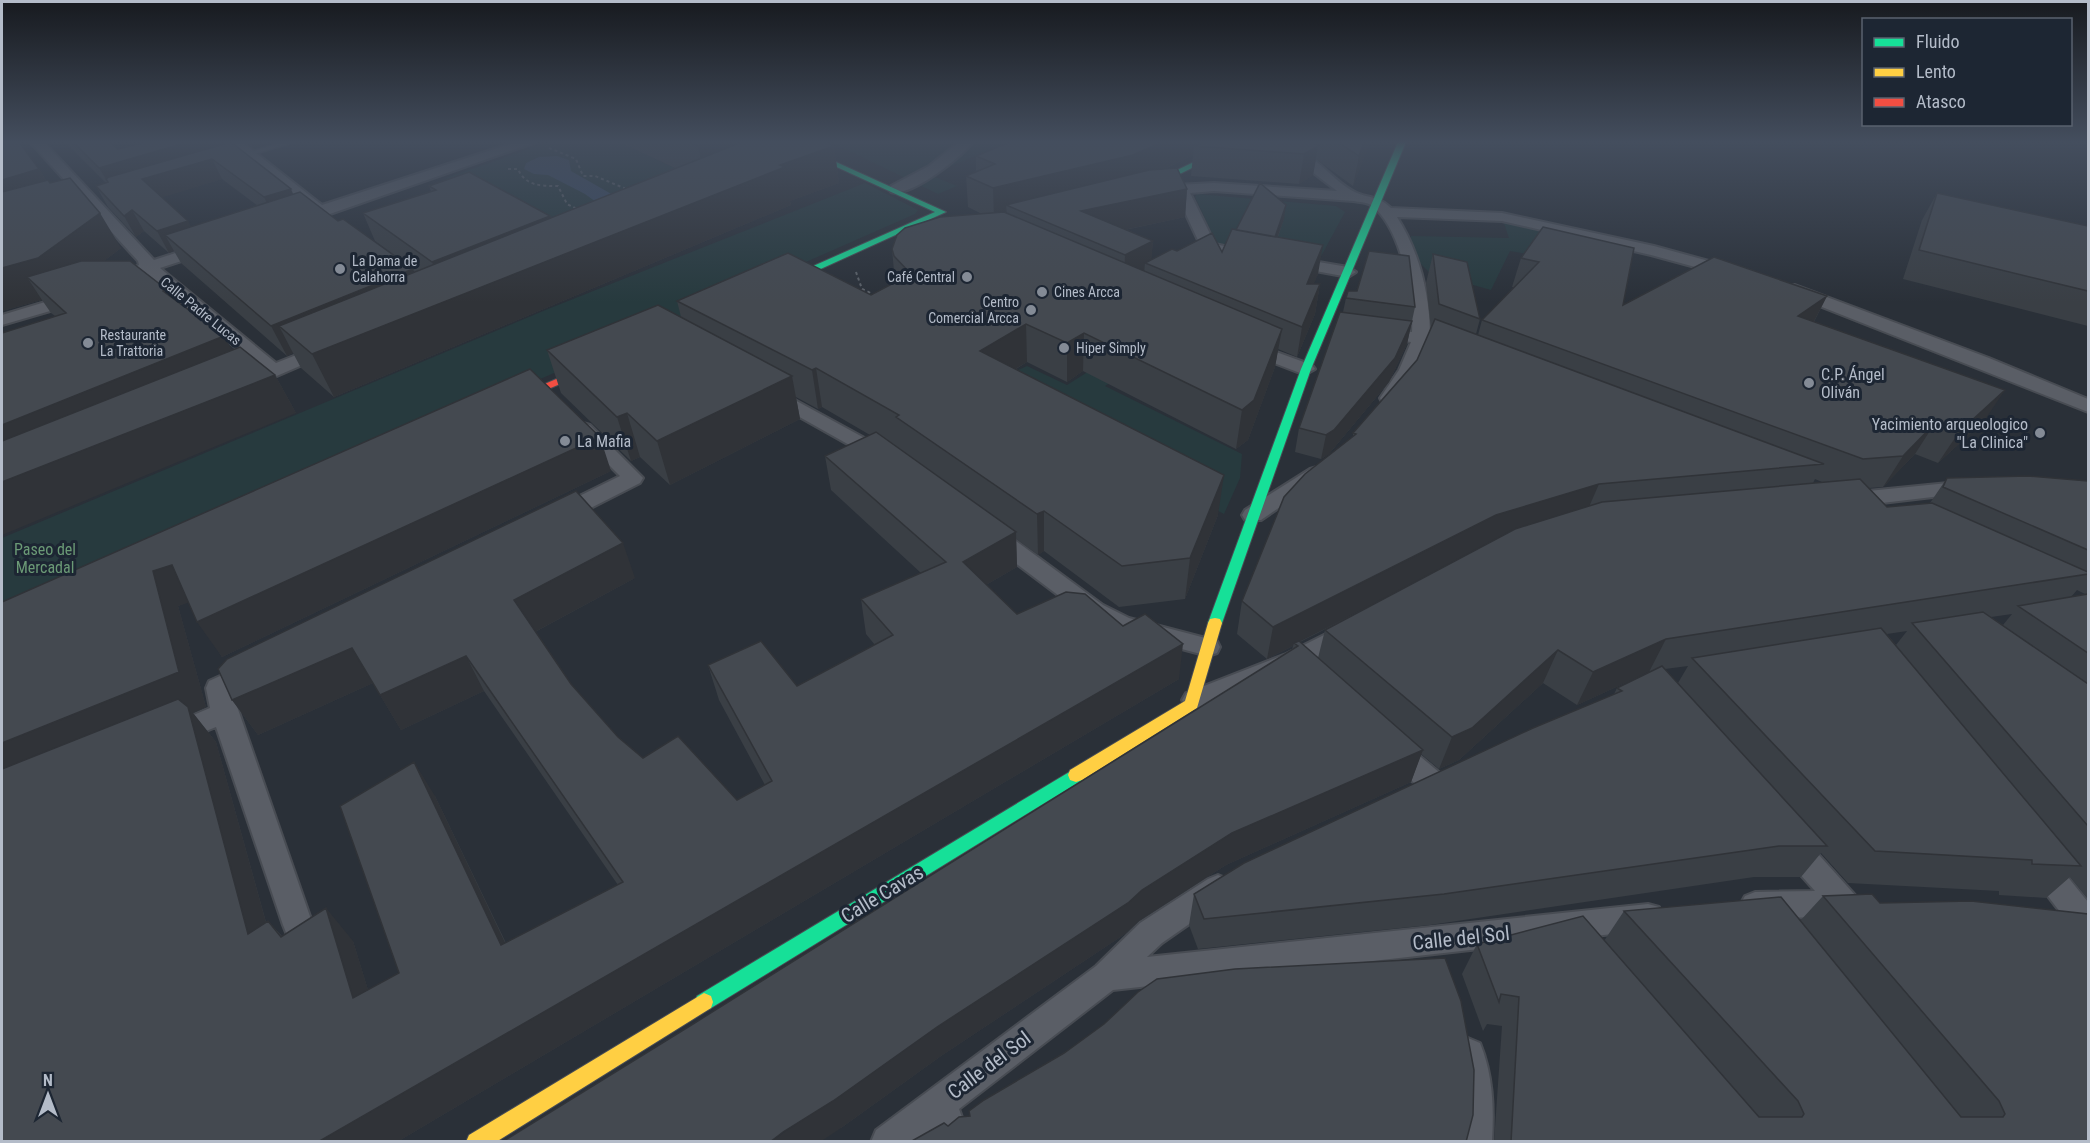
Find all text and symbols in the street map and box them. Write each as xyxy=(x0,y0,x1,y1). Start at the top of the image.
legend xyxy=(1862,18,2072,126)
text: Fluido xyxy=(1916,31,1960,52)
text: Lento xyxy=(1916,61,1956,82)
text: Atasco xyxy=(1916,91,1966,112)
place label: La Dama de Calahorra xyxy=(352,253,418,285)
marker: La Dama de Calahorra xyxy=(333,262,347,276)
place label: Café Central xyxy=(887,269,955,285)
marker: Café Central xyxy=(960,270,974,284)
street label: Calle Padre Lucas xyxy=(158,274,244,348)
place label: Cines Arcca xyxy=(1054,284,1120,300)
marker: Cines Arcca xyxy=(1035,285,1049,299)
place label: Centro Comercial Arcca xyxy=(928,294,1019,326)
marker: Centro Comercial Arcca xyxy=(1024,303,1038,317)
place label: Restaurante La Trattoria xyxy=(100,327,167,359)
marker: Restaurante La Trattoria xyxy=(81,336,95,350)
place label: Hiper Simply xyxy=(1076,340,1146,356)
marker: Hiper Simply xyxy=(1057,341,1071,355)
place label: C.P. Ángel Oliván xyxy=(1821,365,1885,402)
marker: C.P. Ángel Oliván xyxy=(1802,376,1816,390)
place label: Yacimiento arqueologico "La Clinica" xyxy=(1872,415,2028,452)
marker: Yacimiento arqueologico "La Clinica" xyxy=(2033,426,2047,440)
place label: La Mafia xyxy=(577,432,631,451)
marker: La Mafia xyxy=(558,434,572,448)
park label: Paseo del Mercadal xyxy=(14,540,76,577)
street label: Calle Cavas xyxy=(836,860,928,928)
street label: Calle del Sol xyxy=(1411,921,1511,955)
street label: Calle del Sol xyxy=(943,1026,1035,1104)
north arrow xyxy=(18,1065,78,1125)
text: N xyxy=(43,1071,53,1090)

